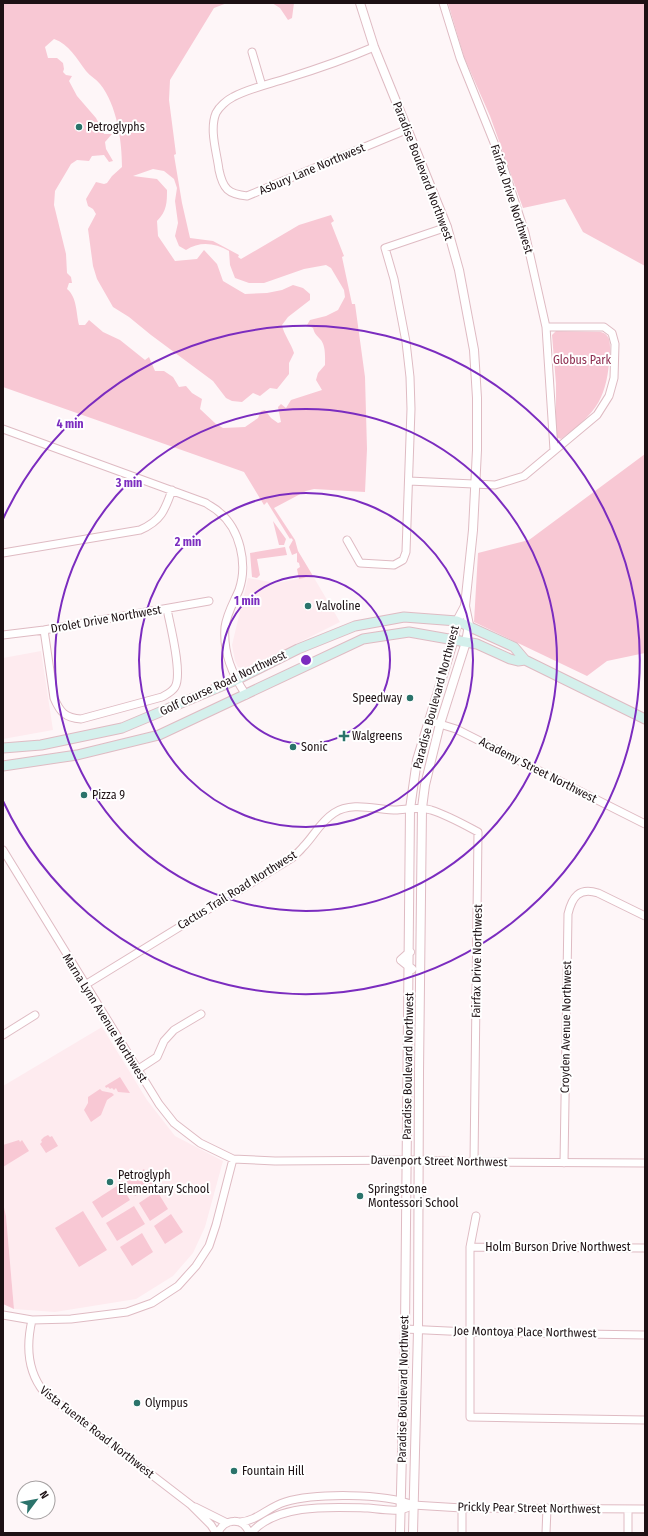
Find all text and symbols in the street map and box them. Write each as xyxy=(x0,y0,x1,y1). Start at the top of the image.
street label: Paradise Boulevard Northwest xyxy=(390,100,456,243)
place label: Petroglyphs xyxy=(87,120,145,134)
marker: Petroglyphs xyxy=(74,122,84,132)
street label: Asbury Lane Northwest xyxy=(257,140,367,198)
street label: Fairfax Drive Northwest xyxy=(488,143,536,255)
park label: Globus Park xyxy=(553,353,612,367)
text: 4 min xyxy=(56,417,84,431)
text: 3 min xyxy=(115,476,142,490)
text: 2 min xyxy=(174,535,201,549)
text: 1 min xyxy=(234,594,260,608)
place label: Valvoline xyxy=(316,599,361,613)
marker: Valvoline xyxy=(303,601,313,611)
street label: Drolet Drive Northwest xyxy=(50,602,162,636)
street label: Paradise Boulevard Northwest xyxy=(410,624,462,770)
street label: Golf Course Road Northwest xyxy=(158,648,288,718)
centre of rings xyxy=(299,653,313,667)
place label: Speedway xyxy=(353,691,403,705)
marker: Speedway xyxy=(405,693,415,703)
place label: Walgreens xyxy=(352,729,402,743)
marker: Walgreens xyxy=(339,731,349,741)
street label: Academy Street Northwest xyxy=(477,734,599,806)
place label: Sonic xyxy=(301,740,328,754)
marker: Sonic xyxy=(288,742,298,752)
place label: Pizza 9 xyxy=(92,788,125,802)
marker: Pizza 9 xyxy=(79,790,89,800)
street label: Cactus Trail Road Northwest xyxy=(175,848,299,932)
street label: Fairfax Drive Northwest xyxy=(469,904,485,1018)
street label: Marna Lynn Avenue Northwest xyxy=(60,951,150,1085)
street label: Croyden Avenue Northwest xyxy=(558,961,574,1093)
street label: Paradise Boulevard Northwest xyxy=(400,992,416,1140)
street label: Davenport Street Northwest xyxy=(370,1153,508,1169)
place label: Petroglyph Elementary School xyxy=(118,1168,209,1196)
marker: Petroglyph Elementary School xyxy=(105,1177,115,1187)
place label: Springstone Montessori School xyxy=(368,1182,459,1210)
marker: Springstone Montessori School xyxy=(355,1191,365,1201)
street label: Holm Burson Drive Northwest xyxy=(485,1240,631,1254)
street label: Paradise Boulevard Northwest xyxy=(395,1315,411,1463)
street label: Joe Montoya Place Northwest xyxy=(453,1324,597,1340)
street label: Vista Fuente Road Northwest xyxy=(37,1383,157,1481)
place label: Olympus xyxy=(145,1396,188,1410)
marker: Olympus xyxy=(132,1398,142,1408)
place label: Fountain Hill xyxy=(242,1464,304,1478)
marker: Fountain Hill xyxy=(229,1466,239,1476)
north arrow xyxy=(16,1480,56,1520)
text: N xyxy=(37,1489,51,1501)
street label: Prickly Pear Street Northwest xyxy=(457,1500,601,1516)

